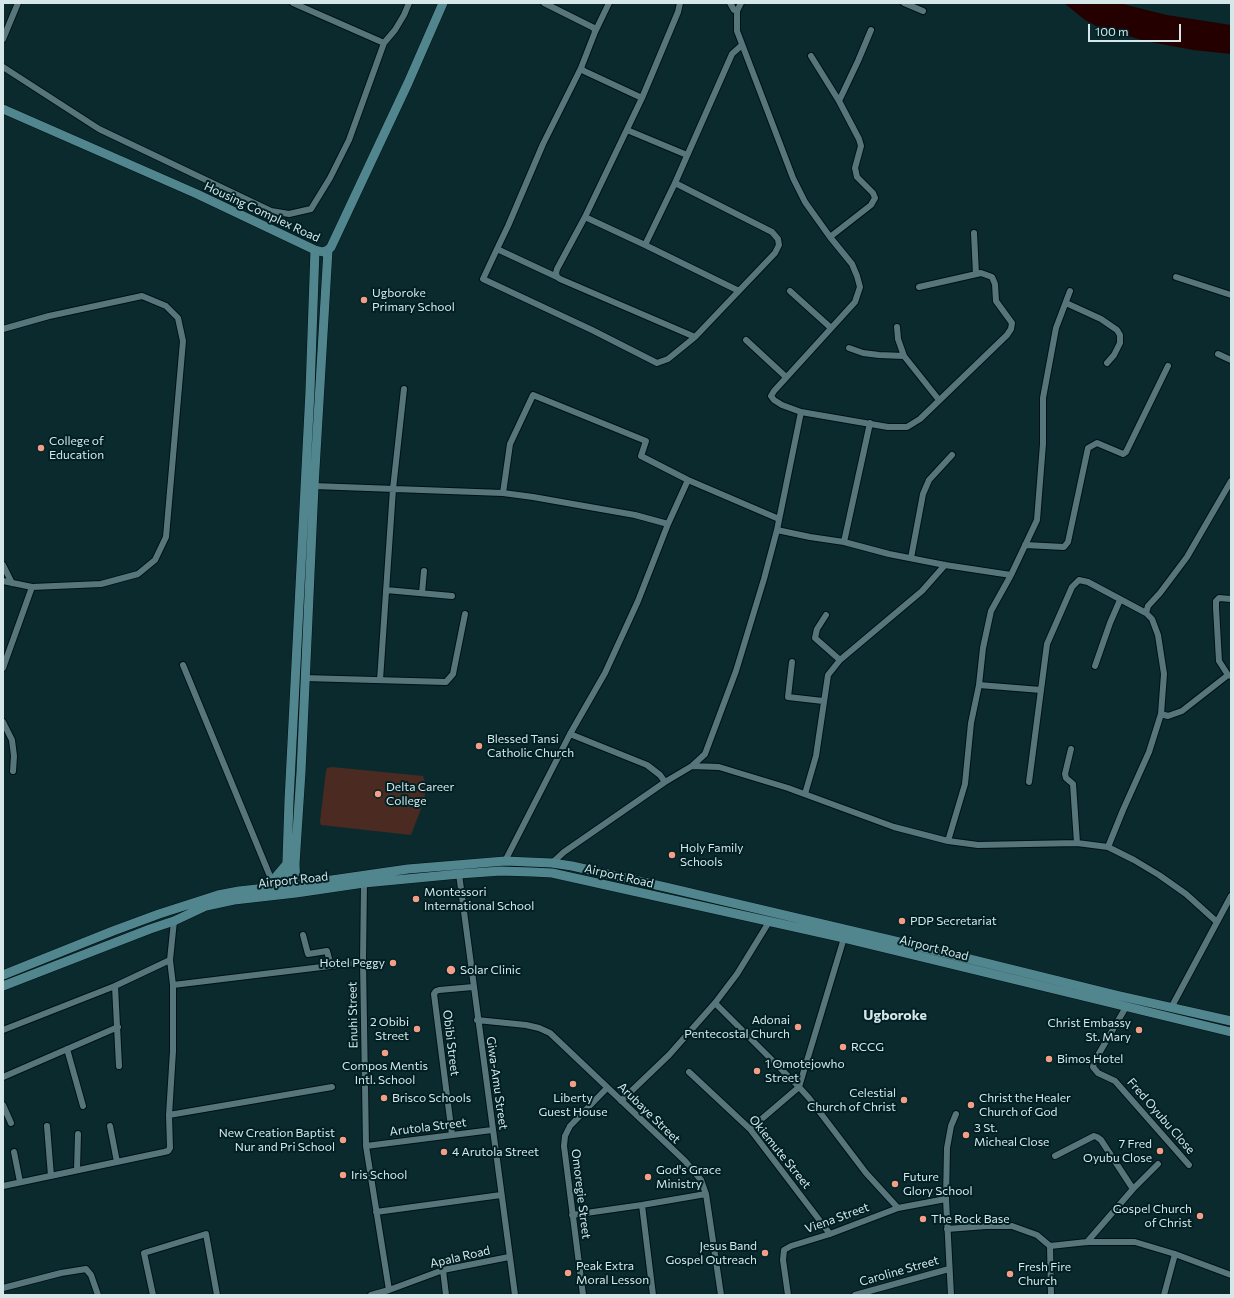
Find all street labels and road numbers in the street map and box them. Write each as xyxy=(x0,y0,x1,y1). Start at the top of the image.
street label: Housing Complex Road xyxy=(202,179,322,245)
street label: Airport Road xyxy=(583,861,655,891)
street label: Airport Road xyxy=(257,869,329,891)
street label: Airport Road xyxy=(898,932,970,964)
street label: Enuhi Street xyxy=(345,981,361,1049)
street label: Obibi Street xyxy=(440,1009,462,1077)
street label: Giwa-Amu Street xyxy=(483,1035,511,1131)
street label: Fred Oyubu Close xyxy=(1124,1075,1198,1157)
street label: Arubaye Street xyxy=(615,1079,683,1147)
street label: Okiemute Street xyxy=(746,1112,814,1192)
street label: Arutola Street xyxy=(389,1115,467,1139)
street label: Omoregie Street xyxy=(568,1148,594,1240)
street label: Viena Street xyxy=(803,1200,871,1236)
street label: Apala Road xyxy=(429,1243,491,1271)
street label: Caroline Street xyxy=(858,1253,940,1289)

